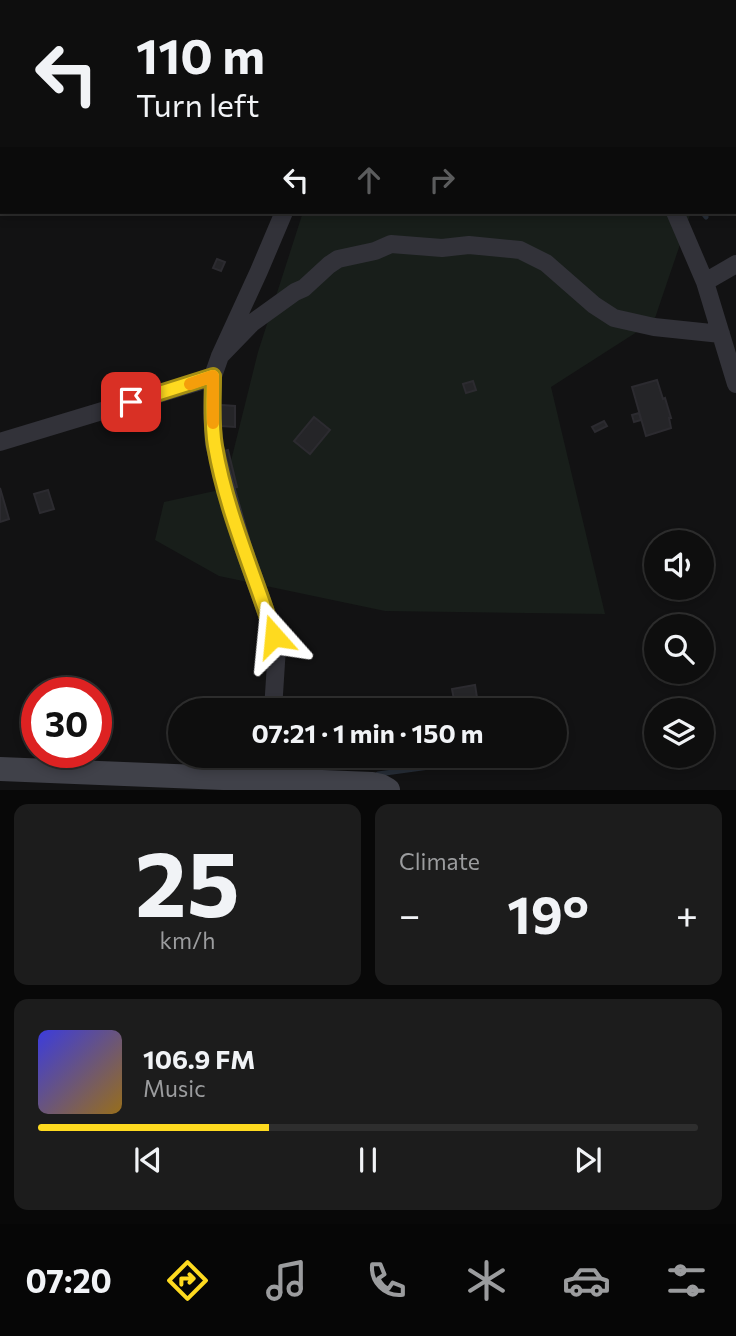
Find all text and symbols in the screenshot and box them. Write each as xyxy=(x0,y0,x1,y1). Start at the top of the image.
text: 110 m xyxy=(136,24,265,84)
icon: left xyxy=(21,28,112,119)
text: Turn left xyxy=(136,84,260,124)
icon: left xyxy=(277,161,315,199)
icon: ahead xyxy=(350,161,388,199)
icon: right xyxy=(423,161,461,199)
pin xyxy=(101,372,161,432)
icon: arrive xyxy=(112,383,150,421)
map controls xyxy=(644,530,714,768)
button: sound xyxy=(644,530,714,600)
position arrow xyxy=(237,599,311,673)
button: search xyxy=(644,614,714,684)
speed limit sign: 30 xyxy=(21,677,112,768)
button: layers xyxy=(644,698,714,768)
text: 07:21 · 1 min · 150 m xyxy=(252,717,483,748)
text: 25 xyxy=(135,824,240,936)
text: Climate xyxy=(399,847,480,875)
text: 19° xyxy=(507,881,589,945)
text: − xyxy=(399,890,421,937)
text: + xyxy=(676,890,698,937)
text: km/h xyxy=(160,926,215,954)
text: 106.9 FM xyxy=(143,1043,255,1074)
text: Music xyxy=(143,1074,206,1102)
icon: previous xyxy=(129,1141,167,1179)
icon: pause xyxy=(349,1141,387,1179)
icon: next xyxy=(569,1141,607,1179)
icon: directions xyxy=(163,1256,212,1305)
icon: music xyxy=(262,1256,311,1305)
icon: phone xyxy=(362,1256,411,1305)
icon: climate xyxy=(462,1256,511,1305)
icon: car xyxy=(562,1256,611,1305)
icon: filters xyxy=(662,1256,711,1305)
text: 07:20 xyxy=(25,1260,112,1300)

